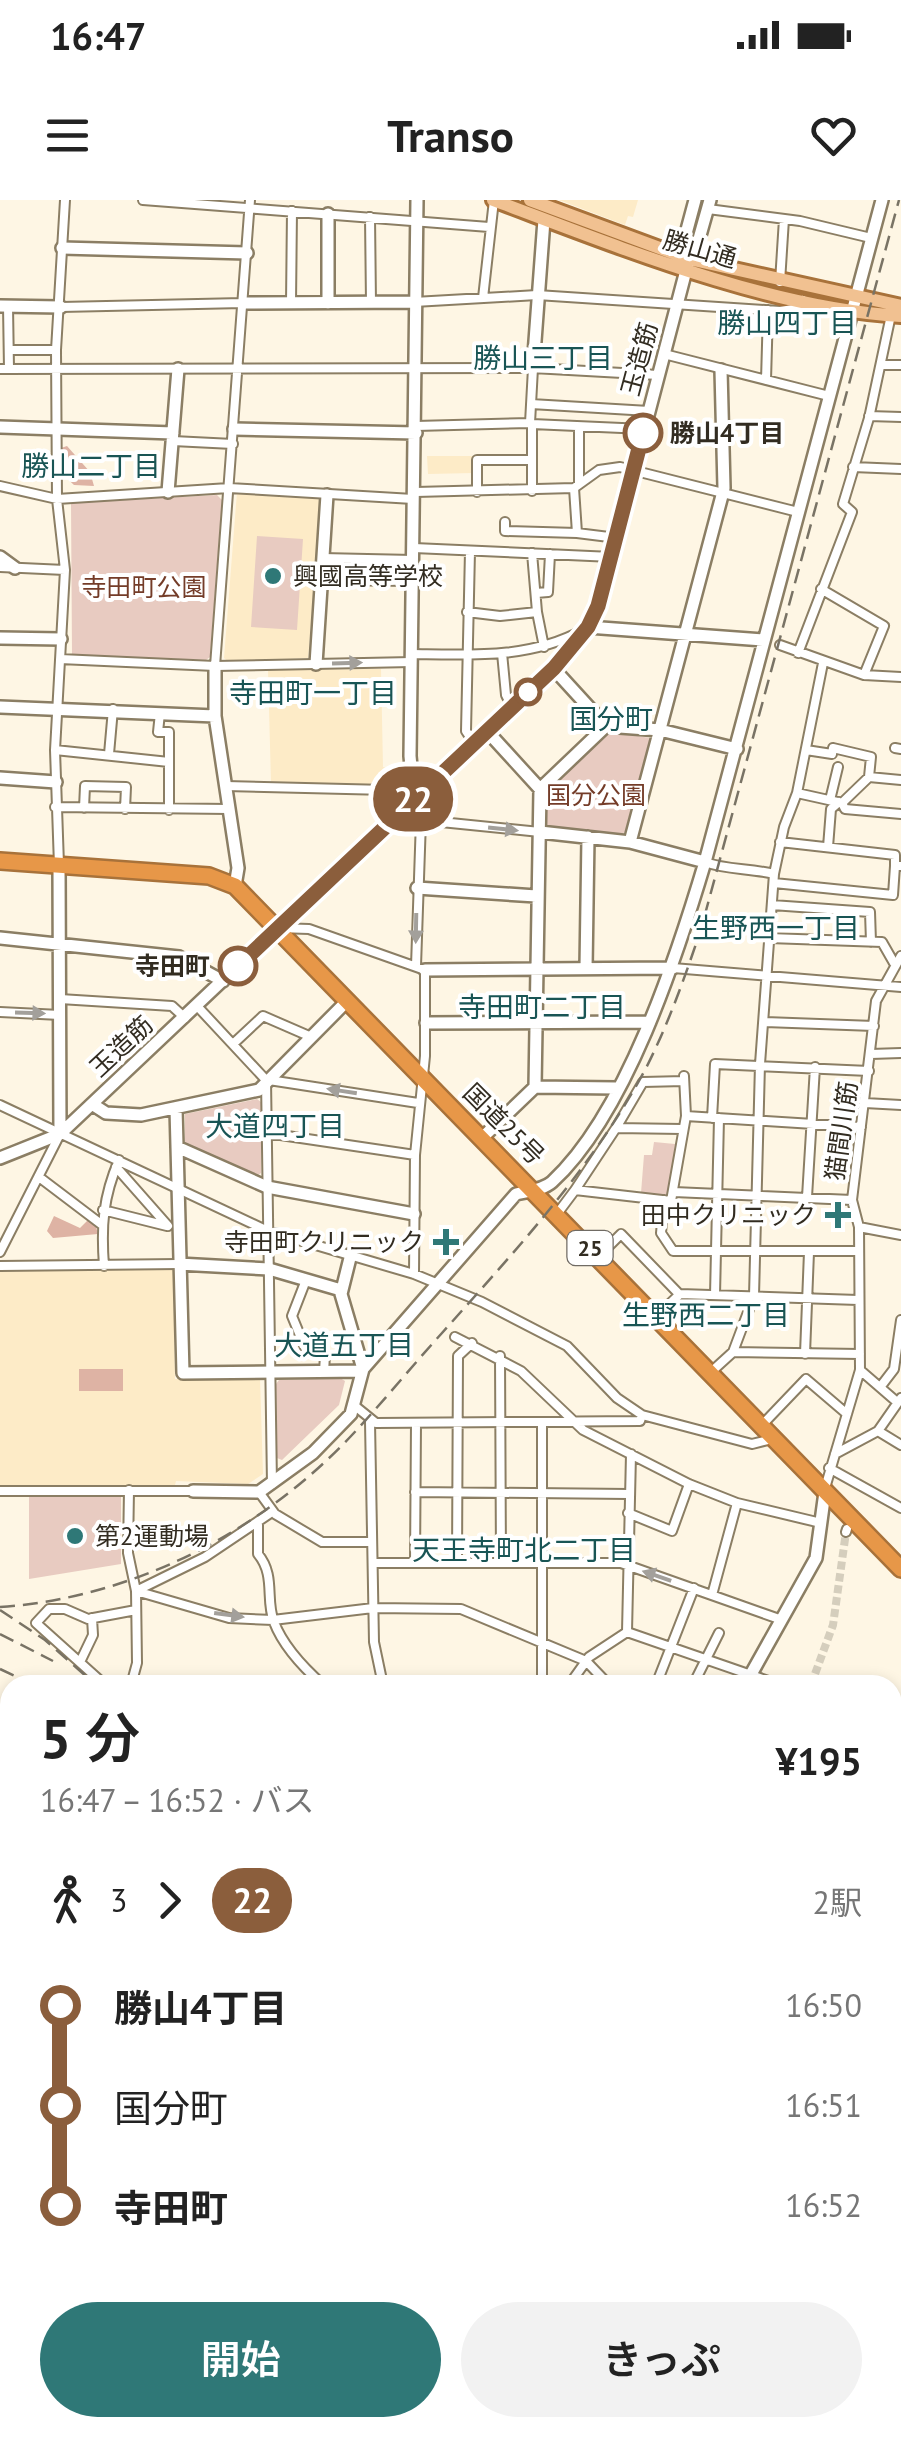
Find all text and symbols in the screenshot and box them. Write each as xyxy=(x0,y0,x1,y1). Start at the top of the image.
text: 16:47 xyxy=(50,11,146,60)
text: Transo xyxy=(387,106,514,164)
icon: menu xyxy=(40,108,95,163)
icon: heart xyxy=(806,108,861,163)
street label: 勝山通 xyxy=(660,223,740,275)
district label: 勝山四丁目 xyxy=(717,304,857,341)
street label: 玉造筋 xyxy=(614,319,664,399)
district label: 勝山三丁目 xyxy=(473,339,613,376)
marker: 勝山4丁目 xyxy=(624,414,662,452)
place label: 勝山4丁目 xyxy=(670,417,784,449)
district label: 勝山二丁目 xyxy=(21,447,161,484)
place label: 興國高等学校 xyxy=(293,560,443,592)
marker: 興國高等学校 xyxy=(262,565,284,587)
park label: 寺田町公園 xyxy=(81,571,207,603)
one-way arrow xyxy=(332,655,364,671)
district label: 寺田町一丁目 xyxy=(229,674,397,711)
unlabelled marker xyxy=(515,679,541,705)
district label: 国分町 xyxy=(569,700,653,737)
line badge: 22 xyxy=(368,766,458,832)
text: 22 xyxy=(393,776,433,822)
park label: 国分公園 xyxy=(546,779,646,811)
one-way arrow xyxy=(488,821,520,837)
district label: 生野西一丁目 xyxy=(692,909,860,946)
one-way arrow xyxy=(408,912,424,944)
marker: 寺田町 xyxy=(219,947,257,985)
place label: 寺田町 xyxy=(135,950,210,982)
district label: 寺田町二丁目 xyxy=(458,988,626,1025)
one-way arrow xyxy=(15,1006,47,1022)
street label: 玉造筋 xyxy=(83,1009,159,1083)
street label: 国道25号 xyxy=(457,1077,551,1171)
street label: 猫間川筋 xyxy=(818,1079,864,1183)
one-way arrow xyxy=(326,1083,357,1098)
district label: 大道四丁目 xyxy=(205,1107,345,1144)
place label: 田中クリニック xyxy=(641,1199,816,1231)
marker: 田中クリニック xyxy=(825,1202,851,1228)
place label: 寺田町クリニック xyxy=(224,1226,424,1258)
marker: 寺田町クリニック xyxy=(433,1229,459,1255)
road number: 25 xyxy=(568,1231,612,1265)
district label: 生野西二丁目 xyxy=(622,1296,790,1333)
district label: 大道五丁目 xyxy=(274,1326,414,1363)
place label: 第2運動場 xyxy=(95,1520,209,1552)
marker: 第2運動場 xyxy=(64,1525,86,1547)
district label: 天王寺町北二丁目 xyxy=(412,1531,636,1568)
one-way arrow xyxy=(642,1567,672,1582)
one-way arrow xyxy=(214,1608,245,1624)
text: 5 分 xyxy=(40,1702,140,1773)
text: ¥195 xyxy=(776,1736,862,1785)
text: 16:47 – 16:52 · バス xyxy=(40,1779,315,1821)
icon: walk xyxy=(40,1873,95,1928)
icon: forward xyxy=(142,1873,197,1928)
text: 22 xyxy=(232,1877,272,1923)
text: 3 xyxy=(110,1879,127,1921)
text: 2駅 xyxy=(813,1881,862,1923)
text: 勝山4丁目 xyxy=(114,1983,288,2032)
text: 16:50 xyxy=(785,1984,862,2026)
text: 国分町 xyxy=(114,2083,228,2132)
text: 16:51 xyxy=(785,2084,862,2126)
text: 寺田町 xyxy=(114,2183,228,2232)
text: 16:52 xyxy=(785,2184,862,2226)
button: 開始 xyxy=(40,2302,441,2417)
button: きっぷ xyxy=(461,2302,862,2417)

